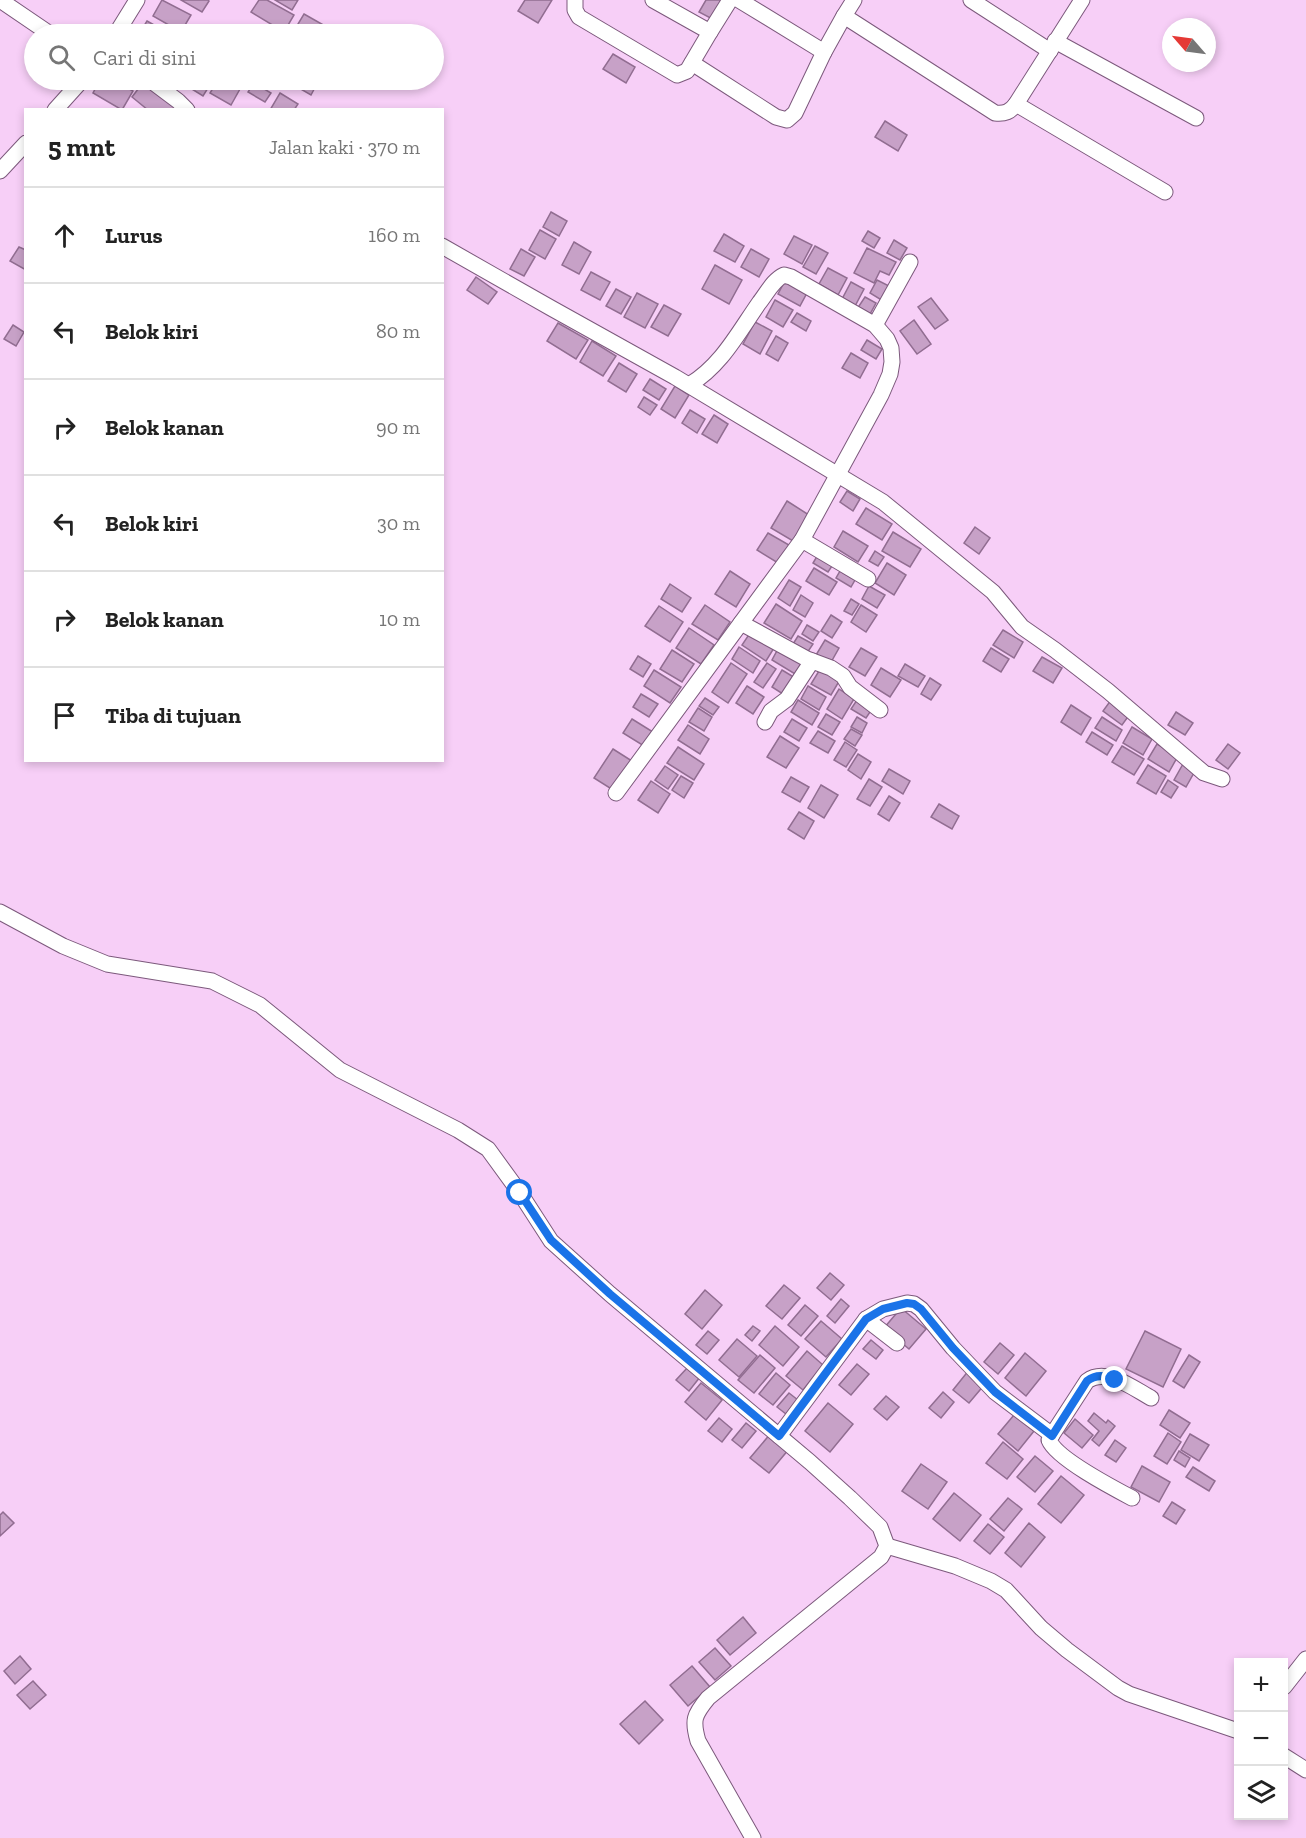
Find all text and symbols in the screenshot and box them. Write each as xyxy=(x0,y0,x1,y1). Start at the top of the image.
north arrow xyxy=(1162,18,1216,72)
search box xyxy=(24,24,444,90)
icon: search xyxy=(45,41,78,74)
text: Cari di sini xyxy=(93,44,196,71)
text: 5 mnt xyxy=(48,131,115,163)
text: Jalan kaki · 370 m xyxy=(269,135,420,159)
icon: ahead xyxy=(48,219,81,252)
text: Lurus xyxy=(105,222,163,249)
text: 160 m xyxy=(368,223,420,247)
icon: left xyxy=(48,315,81,348)
text: Belok kiri xyxy=(105,318,198,345)
text: 80 m xyxy=(376,319,420,343)
icon: right xyxy=(48,411,81,444)
text: Belok kanan xyxy=(105,414,224,441)
text: 90 m xyxy=(376,415,420,439)
icon: left xyxy=(48,507,81,540)
text: Belok kiri xyxy=(105,510,198,537)
text: 30 m xyxy=(377,511,420,535)
icon: right xyxy=(48,603,81,636)
text: Belok kanan xyxy=(105,606,224,633)
text: 10 m xyxy=(379,607,420,631)
icon: arrive xyxy=(48,699,81,732)
text: Tiba di tujuan xyxy=(105,702,241,729)
route start xyxy=(506,1179,532,1205)
route end xyxy=(1101,1366,1127,1392)
map controls xyxy=(1234,1658,1288,1820)
button: + xyxy=(1234,1658,1288,1712)
button: − xyxy=(1234,1712,1288,1766)
button: layers xyxy=(1234,1766,1288,1820)

